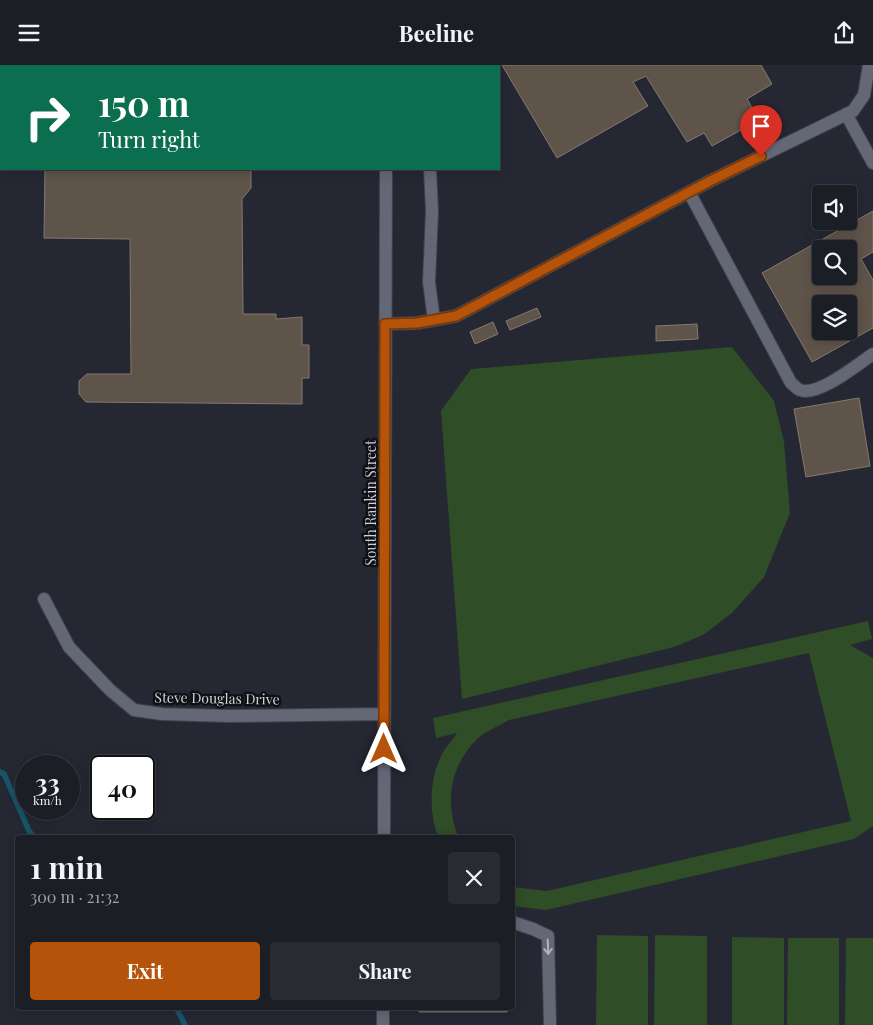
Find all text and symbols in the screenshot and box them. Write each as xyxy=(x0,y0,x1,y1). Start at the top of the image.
text: Beeline xyxy=(399,18,474,48)
icon: menu xyxy=(15,19,43,47)
icon: share xyxy=(830,19,858,47)
text: 150 m xyxy=(98,79,189,126)
icon: right xyxy=(15,85,80,150)
pin xyxy=(740,105,782,156)
icon: arrive xyxy=(747,112,775,140)
text: Turn right xyxy=(98,124,200,154)
map controls xyxy=(812,185,857,340)
button: sound xyxy=(812,185,857,230)
button: search xyxy=(812,240,857,285)
button: layers xyxy=(812,295,857,340)
street label: South Rankin Street xyxy=(361,439,380,566)
street label: Steve Douglas Drive xyxy=(154,687,280,709)
position arrow xyxy=(357,722,409,774)
speed limit sign: 40 xyxy=(90,755,155,820)
text: 33 xyxy=(35,765,60,798)
text: km/h xyxy=(33,792,62,808)
text: 1 min xyxy=(30,847,104,887)
button: close xyxy=(448,852,500,904)
text: 300 m · 21:32 xyxy=(30,886,120,907)
one-way arrow xyxy=(543,938,553,954)
button: Exit xyxy=(30,942,260,1000)
button: Share xyxy=(270,942,500,1000)

